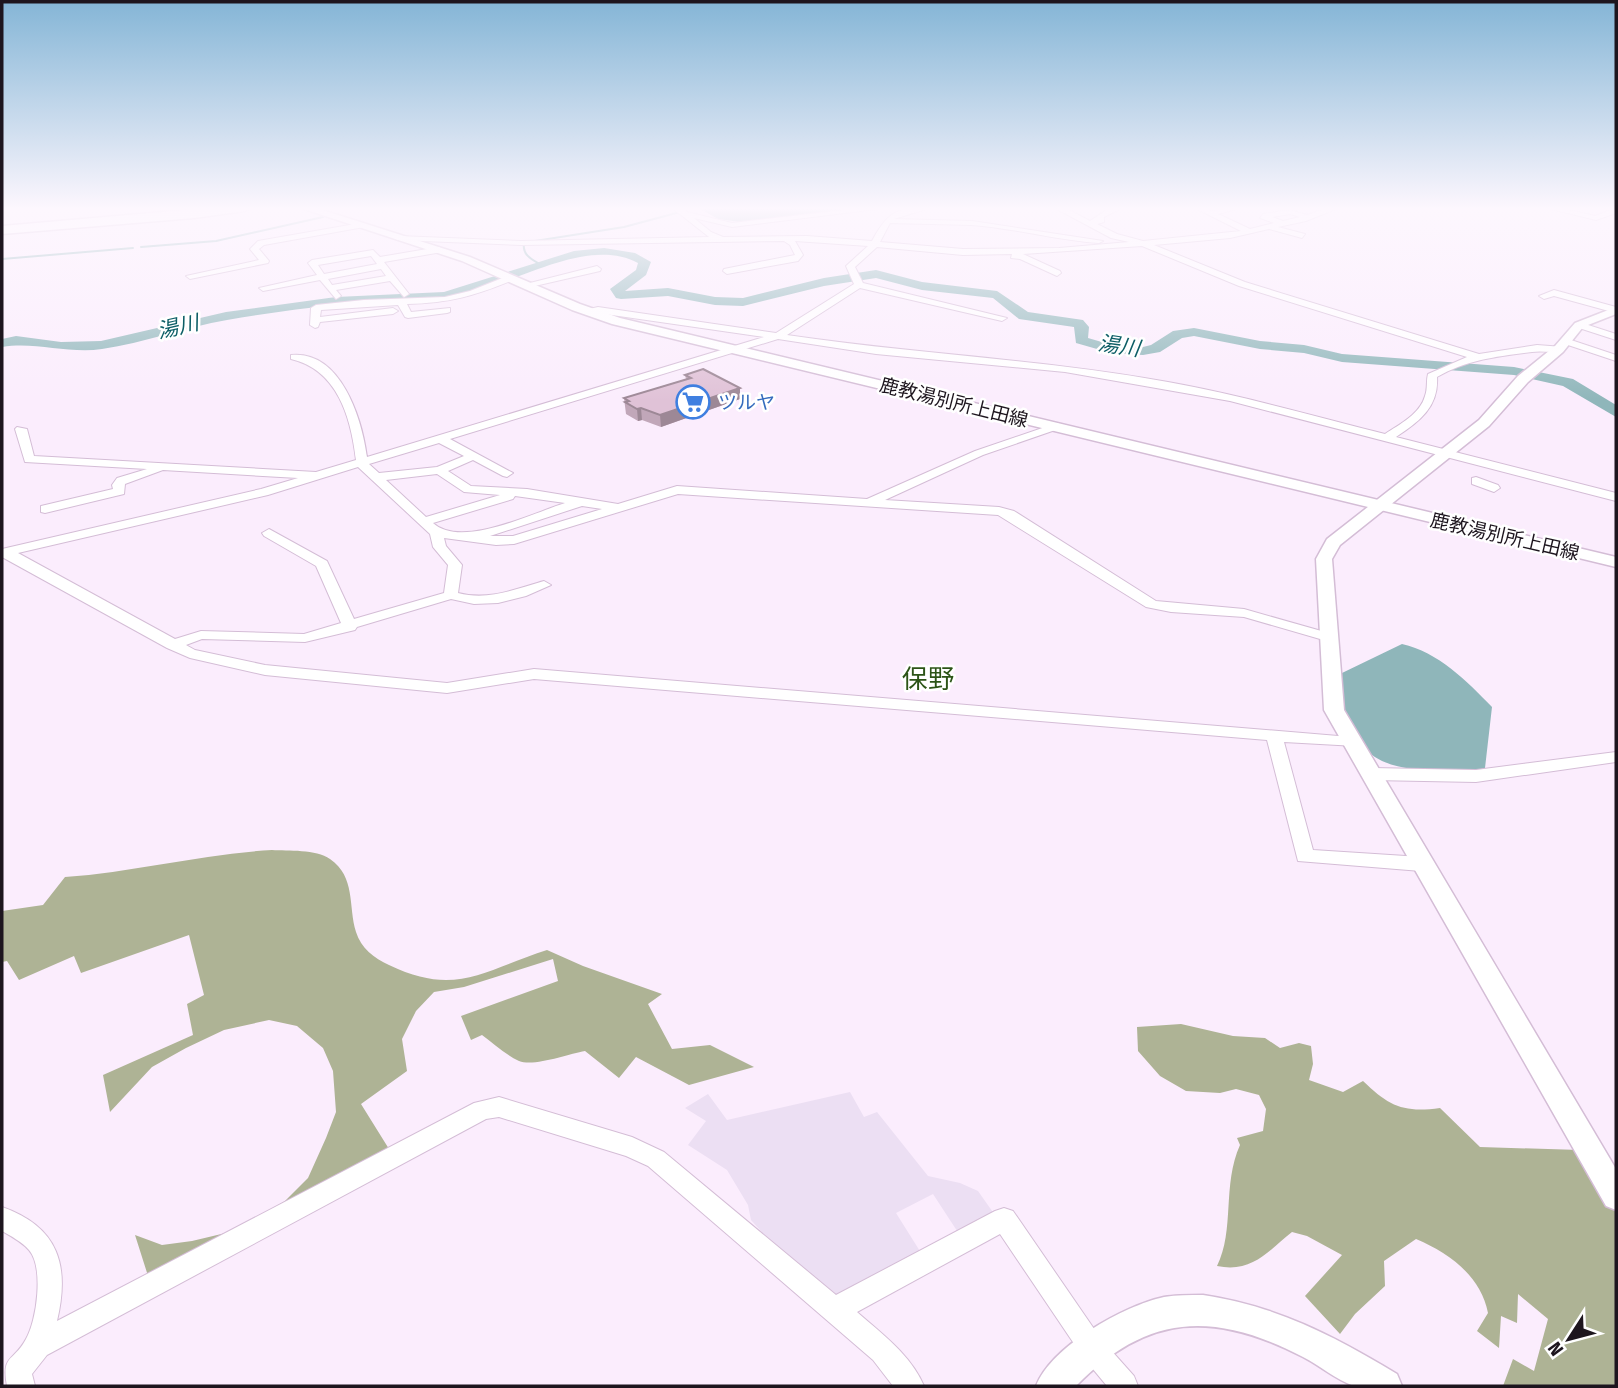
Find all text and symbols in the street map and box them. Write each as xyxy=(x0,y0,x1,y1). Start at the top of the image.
water label: 湯川 xyxy=(155,309,203,344)
water label: 湯川 xyxy=(1096,330,1144,362)
street label: 鹿教湯別所上田線 xyxy=(877,373,1030,432)
supermarket icon: ツルヤ xyxy=(674,383,712,421)
place label: ツルヤ xyxy=(718,391,775,414)
street label: 鹿教湯別所上田線 xyxy=(1428,508,1582,565)
district label: 保野 xyxy=(902,664,954,695)
north arrow xyxy=(1534,1304,1604,1374)
text: N xyxy=(1543,1337,1568,1360)

